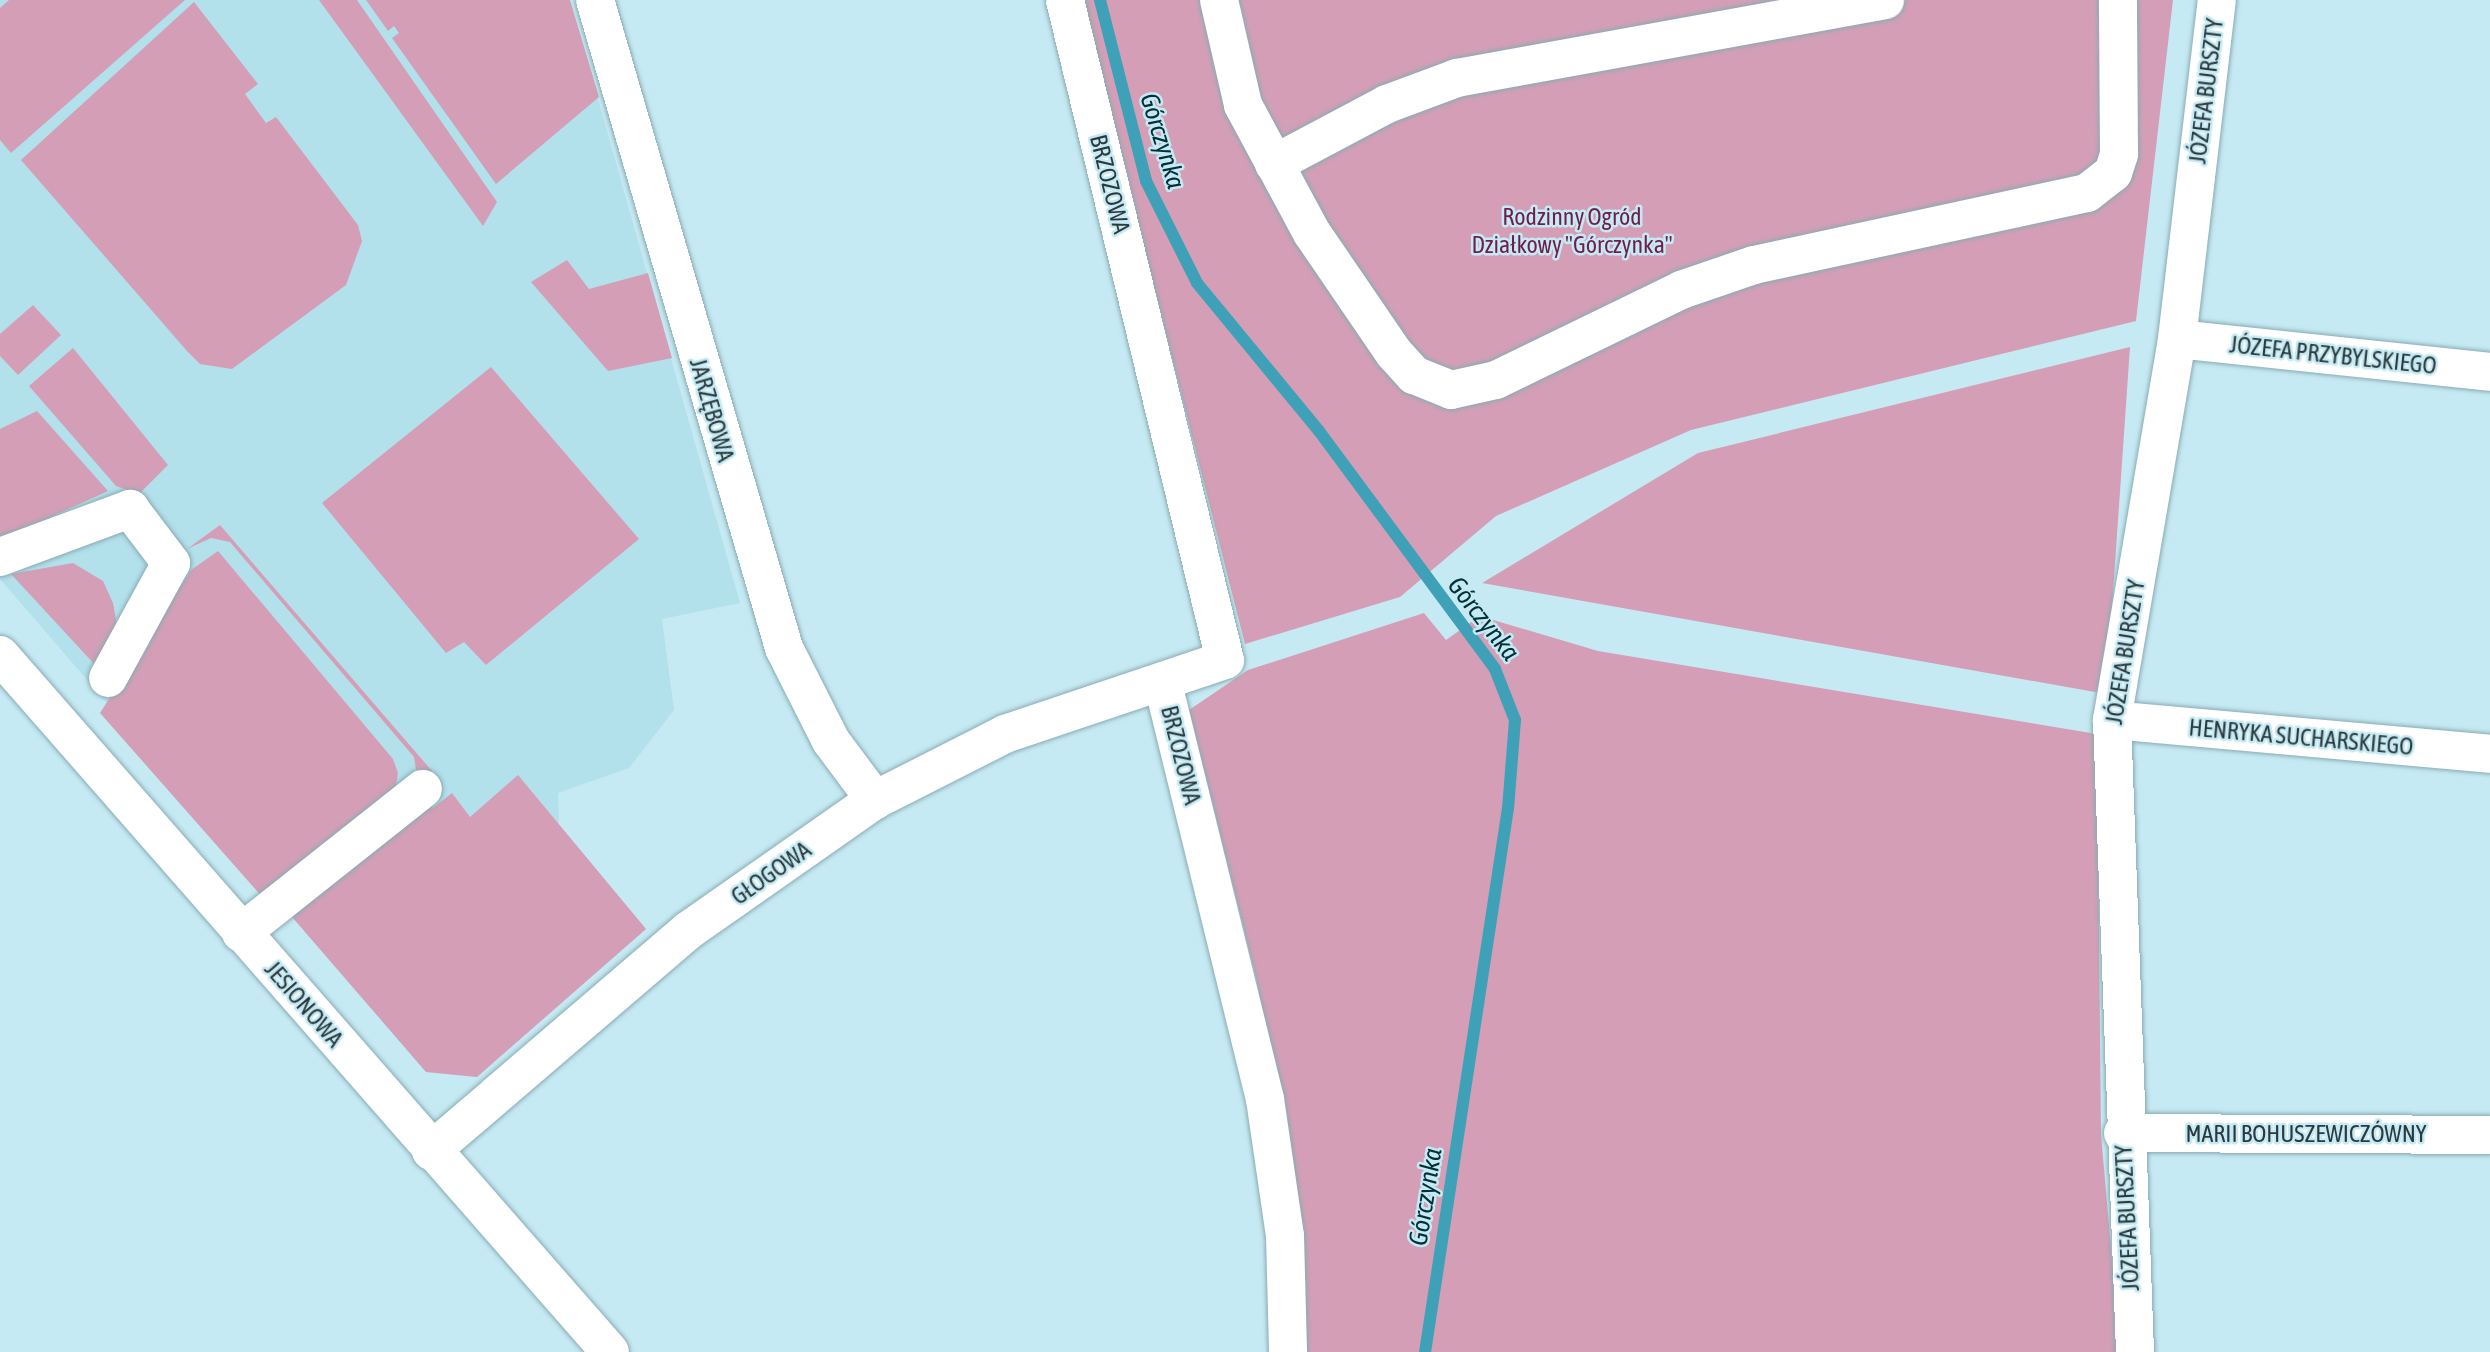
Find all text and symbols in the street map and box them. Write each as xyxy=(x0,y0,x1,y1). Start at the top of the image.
street label: JÓZEFA BURSZTY xyxy=(2183,17,2229,165)
water label: Górczynka xyxy=(1133,89,1191,193)
street label: BRZOZOWA xyxy=(1084,132,1136,236)
park label: Rodzinny Ogród Działkowy "Górczynka" xyxy=(1471,203,1673,259)
street label: JÓZEFA PRZYBYLSKIEGO xyxy=(2228,330,2438,380)
street label: JARZĘBOWA xyxy=(684,355,740,465)
water label: Górczynka xyxy=(1440,571,1526,667)
street label: JÓZEFA BURSZTY xyxy=(2099,578,2151,726)
street label: BRZOZOWA xyxy=(1155,703,1207,807)
street label: HENRYKA SUCHARSKIEGO xyxy=(2188,713,2414,761)
street label: GŁOGOWA xyxy=(726,835,816,911)
street label: JESIONOWA xyxy=(259,955,349,1053)
street label: MARII BOHUSZEWICZÓWNY xyxy=(2185,1120,2427,1148)
street label: JÓZEFA BURSZTY xyxy=(2109,1144,2145,1292)
water label: Górczynka xyxy=(1403,1146,1449,1248)

